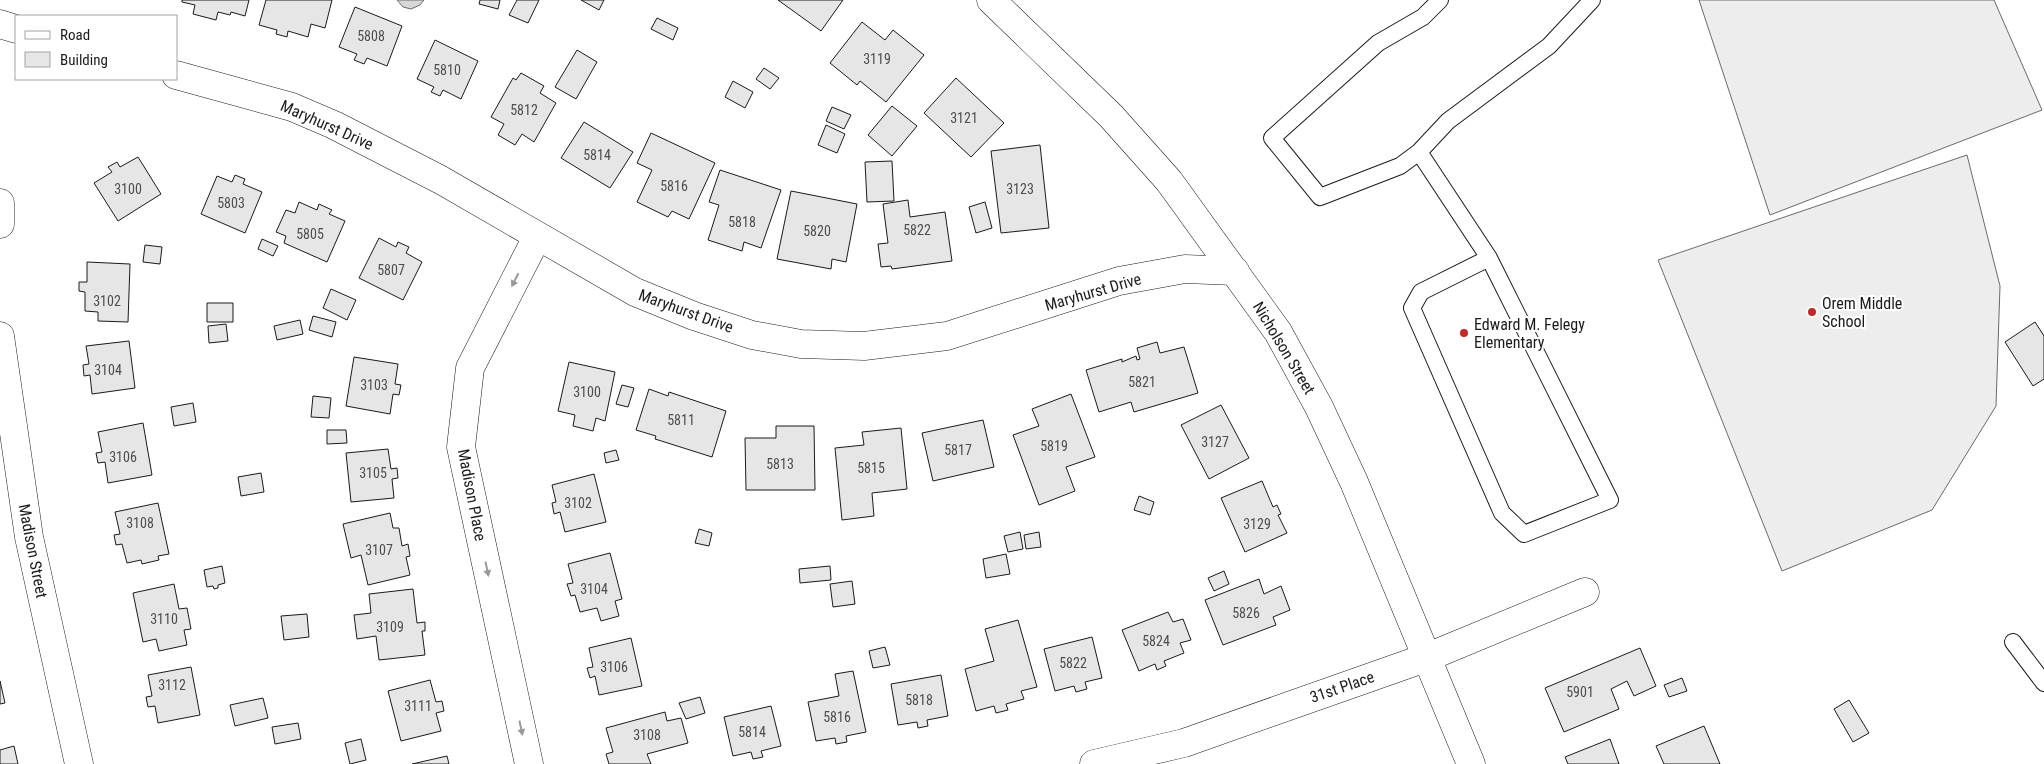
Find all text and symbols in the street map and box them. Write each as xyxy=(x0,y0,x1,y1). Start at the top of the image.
legend xyxy=(15,15,178,80)
text: Road xyxy=(60,26,90,44)
house number: 5808 xyxy=(357,28,385,44)
text: Building xyxy=(60,51,108,69)
house number: 3119 xyxy=(863,51,891,67)
house number: 5810 xyxy=(433,62,461,78)
street label: Maryhurst Drive xyxy=(278,96,376,154)
house number: 5812 xyxy=(510,102,538,118)
house number: 3121 xyxy=(950,110,978,126)
house number: 5814 xyxy=(583,147,611,163)
house number: 5816 xyxy=(660,178,688,194)
house number: 3100 xyxy=(114,181,142,197)
house number: 3123 xyxy=(1006,181,1034,197)
house number: 5803 xyxy=(217,195,245,211)
house number: 5818 xyxy=(728,214,756,230)
house number: 5822 xyxy=(903,222,931,238)
house number: 5820 xyxy=(803,223,831,239)
house number: 5805 xyxy=(296,226,324,242)
house number: 5807 xyxy=(377,262,405,278)
street label: Maryhurst Drive xyxy=(1043,269,1143,315)
one-way arrow xyxy=(511,273,519,287)
street label: Maryhurst Drive xyxy=(636,285,736,337)
house number: 3102 xyxy=(93,293,121,309)
place label: Orem Middle School xyxy=(1822,294,1902,331)
street label: Nicholson Street xyxy=(1249,298,1319,398)
marker: Orem Middle School xyxy=(1806,306,1818,318)
place label: Edward M. Felegy Elementary xyxy=(1474,315,1585,352)
marker: Edward M. Felegy Elementary xyxy=(1458,327,1470,339)
house number: 3104 xyxy=(94,362,122,378)
house number: 5821 xyxy=(1128,374,1156,390)
house number: 3103 xyxy=(360,377,388,393)
house number: 3100 xyxy=(573,384,601,400)
house number: 5811 xyxy=(667,412,695,428)
house number: 3127 xyxy=(1201,434,1229,450)
house number: 5819 xyxy=(1040,438,1068,454)
house number: 5817 xyxy=(944,442,972,458)
street label: Madison Place xyxy=(454,447,490,543)
house number: 3106 xyxy=(109,449,137,465)
house number: 5813 xyxy=(766,456,794,472)
house number: 5815 xyxy=(857,460,885,476)
house number: 3105 xyxy=(359,465,387,481)
house number: 3102 xyxy=(564,495,592,511)
street label: Madison Street xyxy=(15,502,51,600)
house number: 3108 xyxy=(126,515,154,531)
house number: 3129 xyxy=(1243,516,1271,532)
house number: 3107 xyxy=(365,542,393,558)
one-way arrow xyxy=(483,561,491,576)
house number: 3104 xyxy=(580,581,608,597)
house number: 5826 xyxy=(1232,605,1260,621)
house number: 3110 xyxy=(150,611,178,627)
house number: 3109 xyxy=(376,619,404,635)
house number: 5824 xyxy=(1142,633,1170,649)
house number: 5822 xyxy=(1059,655,1087,671)
house number: 3106 xyxy=(600,659,628,675)
street label: 31st Place xyxy=(1307,667,1377,707)
house number: 3112 xyxy=(158,677,186,693)
house number: 5901 xyxy=(1566,684,1594,700)
house number: 5818 xyxy=(905,692,933,708)
house number: 3111 xyxy=(404,698,432,714)
house number: 5816 xyxy=(823,709,851,725)
one-way arrow xyxy=(517,720,525,735)
house number: 5814 xyxy=(738,724,766,740)
house number: 3108 xyxy=(633,727,661,743)

